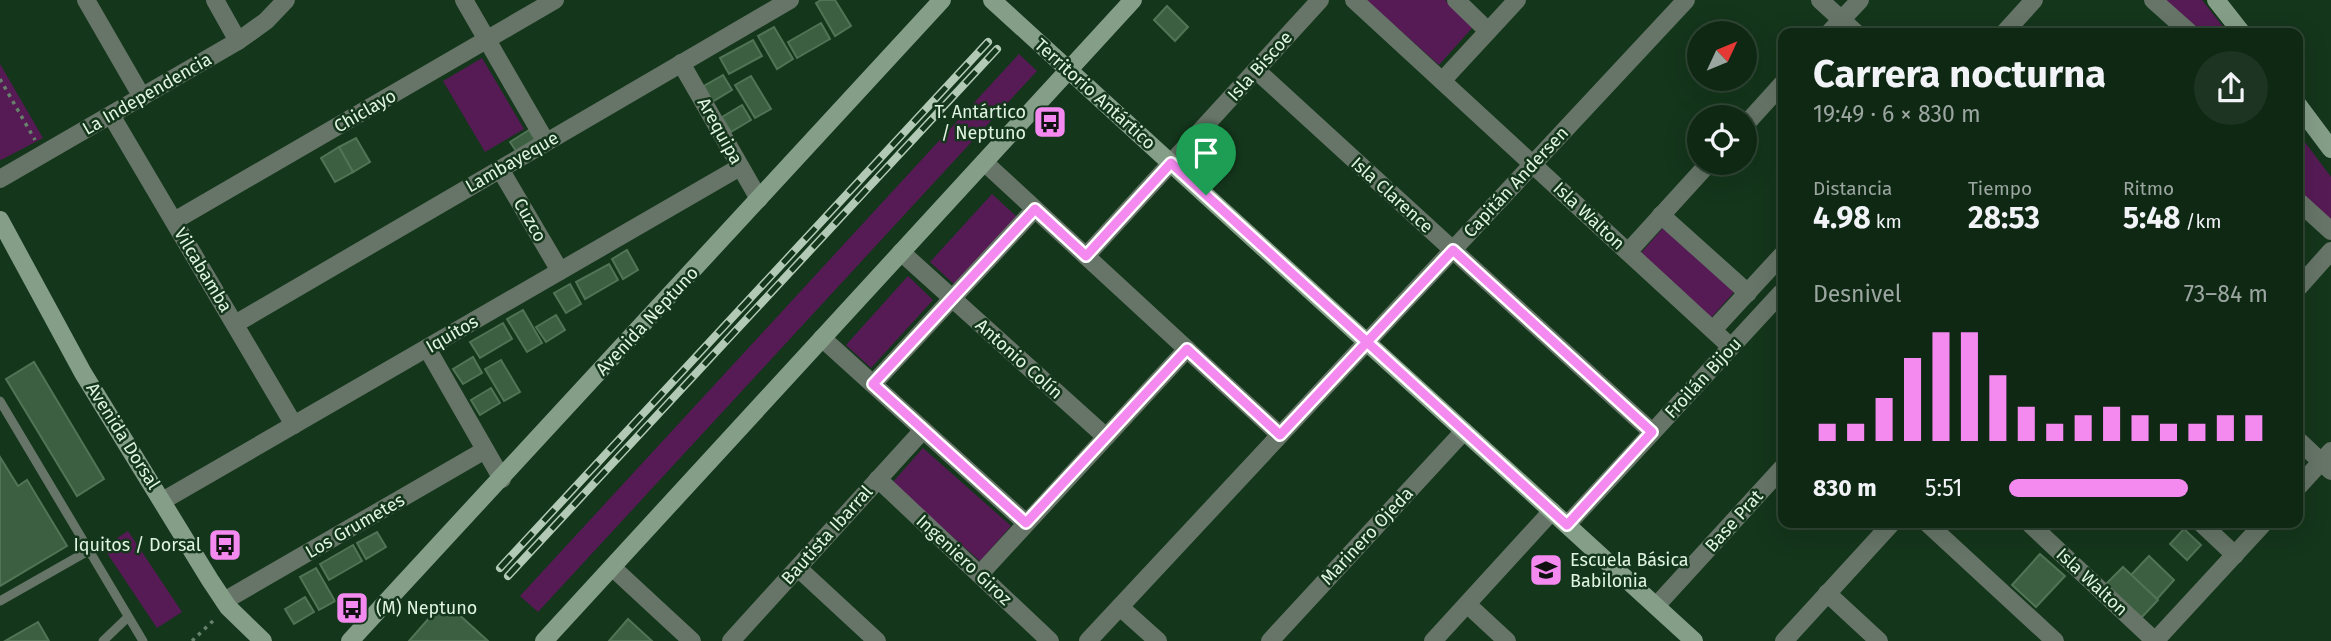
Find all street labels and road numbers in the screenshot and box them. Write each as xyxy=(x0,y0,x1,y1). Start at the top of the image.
street label: Isla Biscoe xyxy=(1223,27,1297,105)
street label: Territorio Antártico xyxy=(1030,34,1160,154)
street label: La Independencia xyxy=(79,48,215,140)
street label: Chiclayo xyxy=(330,84,400,138)
street label: Arequipa xyxy=(693,94,747,168)
street label: Capitán Andersen xyxy=(1459,122,1573,242)
street label: Lambayeque xyxy=(462,127,562,197)
street label: Isla Clarence xyxy=(1346,152,1438,238)
street label: Isla Walton xyxy=(1549,177,1629,255)
street label: Cuzco xyxy=(509,194,551,246)
street label: Vilcabamba xyxy=(169,224,237,316)
street label: Avenida Neptuno xyxy=(591,262,703,380)
street label: Iquitos xyxy=(422,310,482,358)
street label: Antonio Colín xyxy=(971,314,1067,404)
street label: Froilán Bijou xyxy=(1660,333,1746,423)
street label: Avenida Dorsal xyxy=(81,379,165,493)
street label: Bautista Ibarral xyxy=(777,481,877,589)
street label: Marinero Ojeda xyxy=(1316,483,1418,589)
street label: Base Prat xyxy=(1700,485,1768,557)
street label: Los Grumetes xyxy=(302,489,408,563)
street label: Ingeniero Giroz xyxy=(912,510,1017,610)
street label: Isla Walton xyxy=(2052,543,2132,621)

